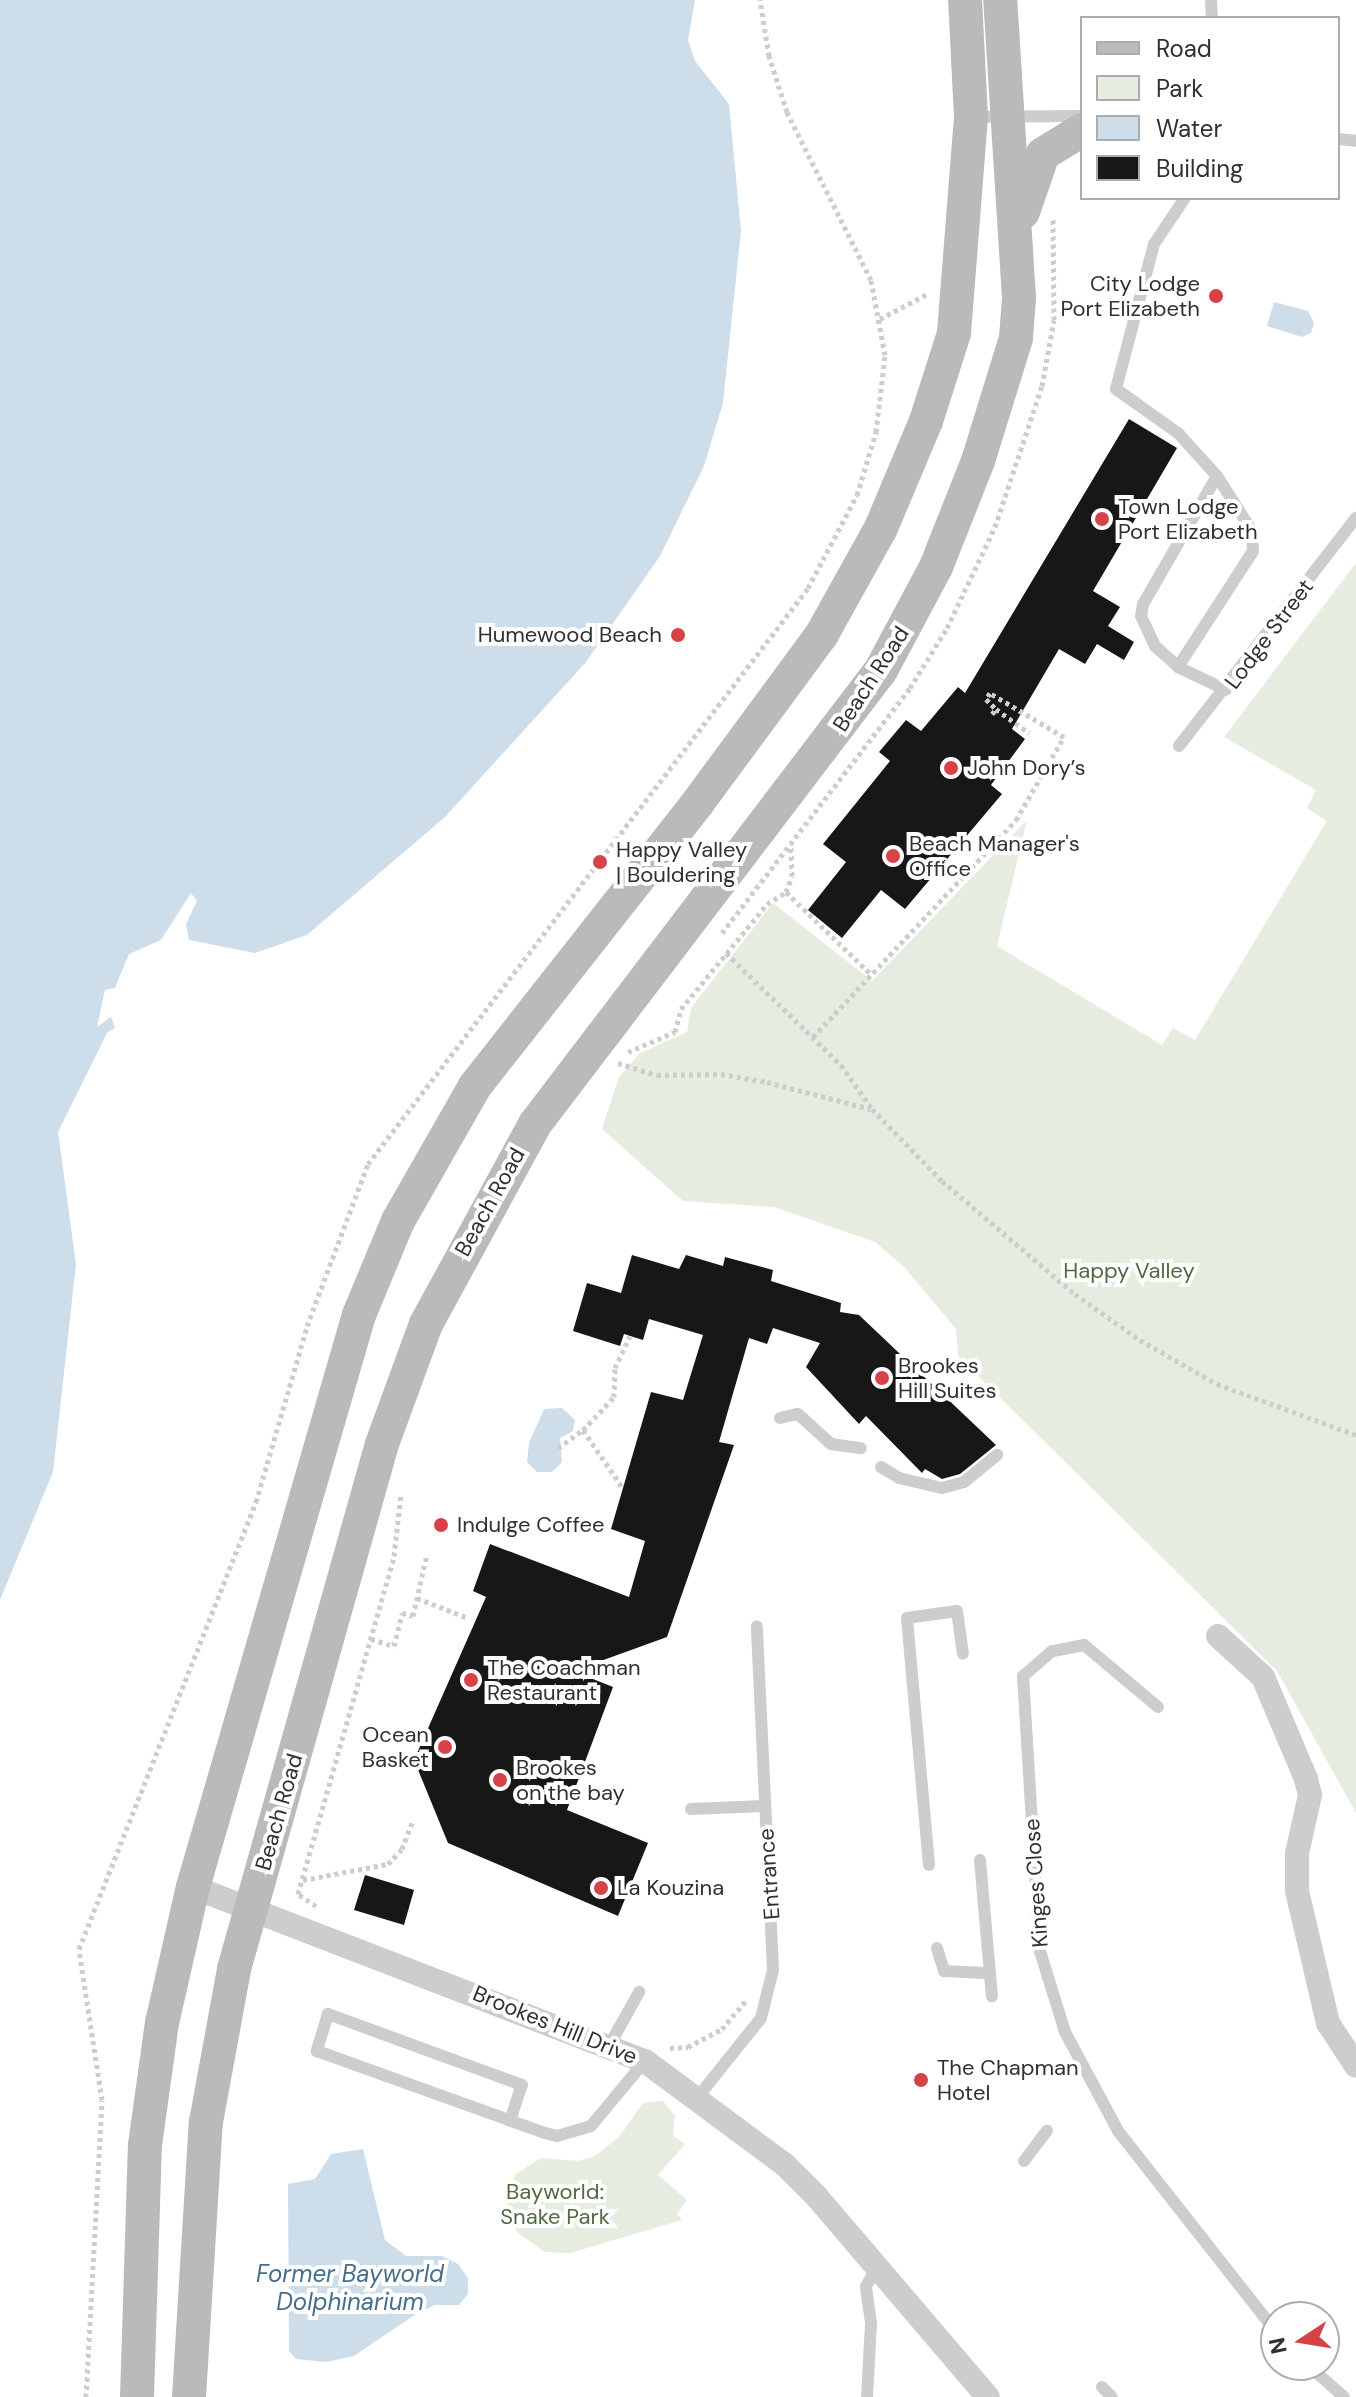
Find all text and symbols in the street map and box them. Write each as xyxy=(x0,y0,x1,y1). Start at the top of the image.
legend xyxy=(1080,16,1340,200)
text: Road xyxy=(1156,33,1212,64)
text: Park xyxy=(1156,73,1203,104)
text: Water xyxy=(1156,113,1222,144)
text: Building xyxy=(1156,153,1243,184)
place label: City Lodge Port Elizabeth xyxy=(1060,270,1200,322)
marker: City Lodge Port Elizabeth xyxy=(1207,287,1225,305)
place label: Town Lodge Port Elizabeth xyxy=(1118,493,1258,544)
marker: Town Lodge Port Elizabeth xyxy=(1093,510,1111,528)
street label: Lodge Street xyxy=(1219,574,1319,694)
street label: Beach Road xyxy=(827,621,915,737)
place label: Humewood Beach xyxy=(478,622,662,648)
marker: Humewood Beach xyxy=(669,626,687,644)
place label: John Dory’s xyxy=(967,755,1085,781)
marker: John Dory’s xyxy=(942,759,960,777)
place label: Beach Manager's Office xyxy=(909,830,1080,882)
place label: Happy Valley | Bouldering xyxy=(616,836,747,888)
marker: Beach Manager's Office xyxy=(884,847,902,865)
marker: Happy Valley | Bouldering xyxy=(591,853,609,871)
street label: Beach Road xyxy=(449,1143,531,1261)
park label: Happy Valley xyxy=(1063,1258,1195,1284)
place label: Brookes Hill Suites xyxy=(898,1352,996,1404)
marker: Brookes Hill Suites xyxy=(873,1369,891,1387)
place label: Indulge Coffee xyxy=(457,1512,605,1538)
marker: Indulge Coffee xyxy=(432,1516,450,1534)
place label: The Coachman Restaurant xyxy=(487,1654,641,1706)
marker: The Coachman Restaurant xyxy=(462,1671,480,1689)
place label: Ocean Basket xyxy=(362,1721,429,1772)
marker: Ocean Basket xyxy=(436,1738,454,1756)
street label: Beach Road xyxy=(250,1751,308,1873)
place label: Brookes on the bay xyxy=(516,1754,625,1806)
marker: Brookes on the bay xyxy=(491,1771,509,1789)
street label: Kinges Close xyxy=(1018,1818,1054,1948)
street label: Entrance xyxy=(753,1827,785,1921)
place label: La Kouzina xyxy=(617,1875,724,1901)
marker: La Kouzina xyxy=(592,1879,610,1897)
street label: Brookes Hill Drive xyxy=(469,1980,641,2070)
place label: The Chapman Hotel xyxy=(937,2054,1079,2106)
marker: The Chapman Hotel xyxy=(912,2071,930,2089)
park label: Bayworld: Snake Park xyxy=(500,2178,610,2230)
water label: Former Bayworld Dolphinarium xyxy=(256,2260,444,2316)
north arrow xyxy=(1260,2301,1340,2381)
text: N xyxy=(1262,2335,1294,2357)

